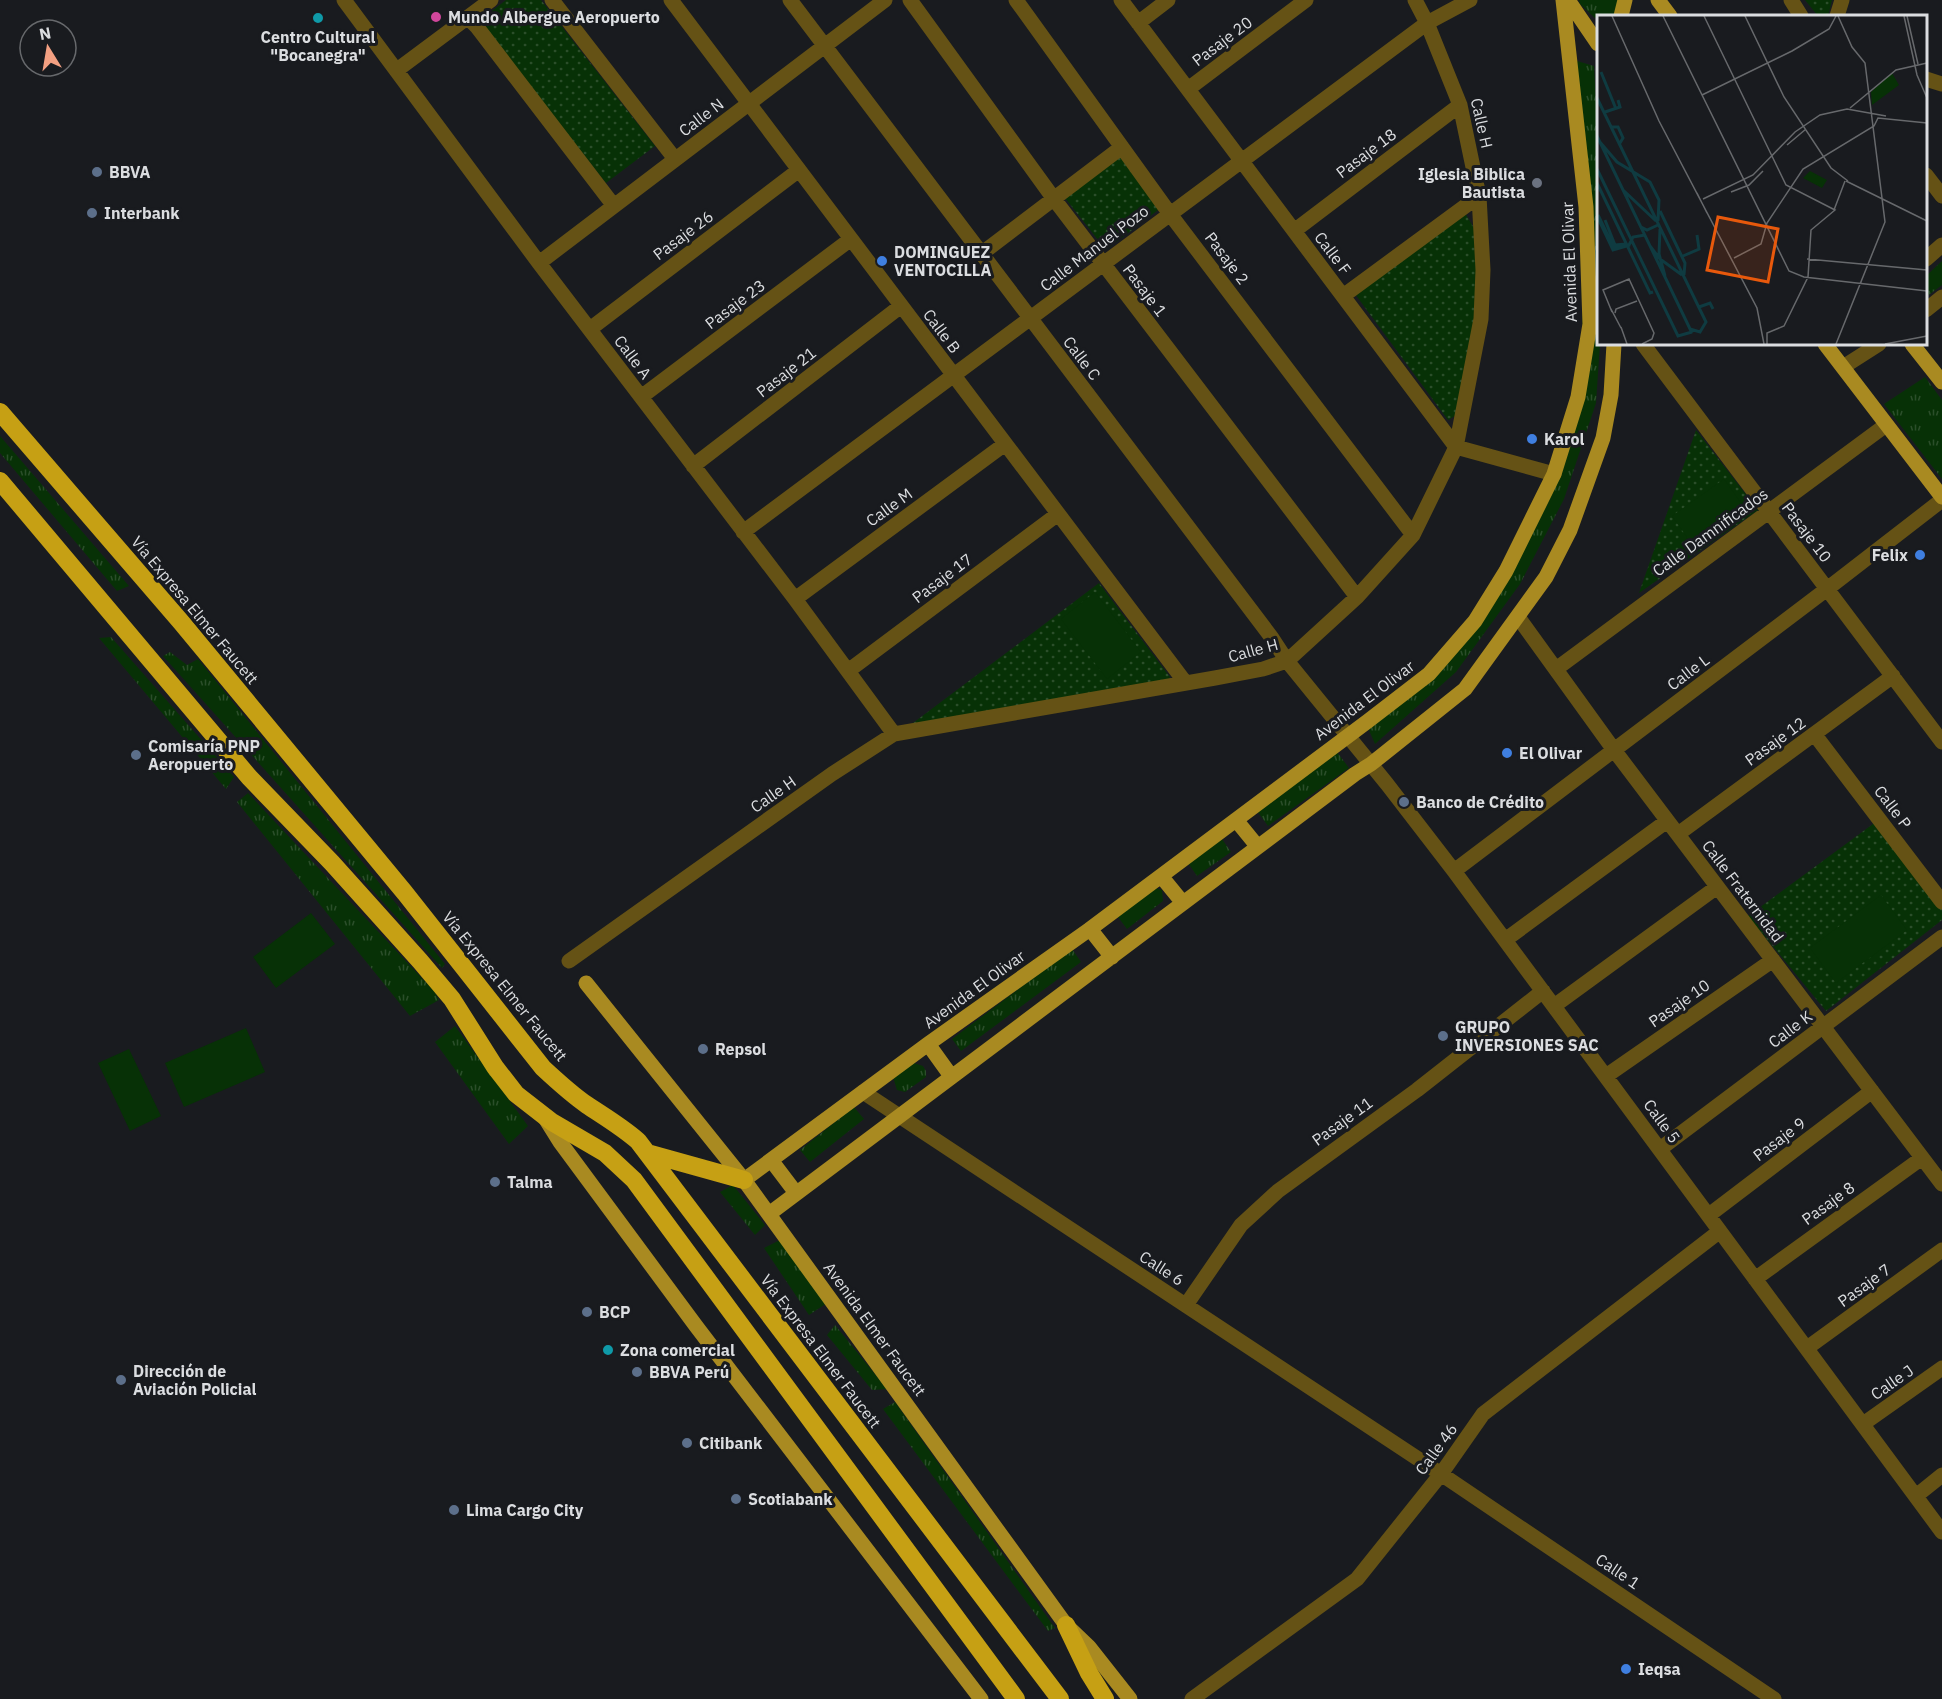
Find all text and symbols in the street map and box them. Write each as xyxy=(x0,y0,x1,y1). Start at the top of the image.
place label: Mundo Albergue Aeropuerto xyxy=(448,7,660,27)
marker: Mundo Albergue Aeropuerto xyxy=(429,10,443,24)
marker: Centro Cultural "Bocanegra" xyxy=(311,11,325,25)
street label: Pasaje 20 xyxy=(1188,12,1256,70)
inset map xyxy=(1597,15,1927,345)
north arrow xyxy=(18,18,78,78)
text: N xyxy=(38,22,53,44)
place label: Centro Cultural "Bocanegra" xyxy=(261,27,376,65)
street label: Calle N xyxy=(675,94,727,140)
street label: Calle H xyxy=(1467,96,1497,150)
street label: Pasaje 18 xyxy=(1332,124,1400,182)
place label: BBVA xyxy=(109,162,150,182)
place label: Iglesia Biblica Bautista xyxy=(1418,164,1525,202)
marker: BBVA xyxy=(90,165,104,179)
marker: Iglesia Biblica Bautista xyxy=(1530,176,1544,190)
street label: Calle Manuel Pozo xyxy=(1036,201,1152,295)
street label: Avenida El Olivar xyxy=(1557,201,1581,323)
place label: Interbank xyxy=(104,203,180,223)
marker: Interbank xyxy=(85,206,99,220)
street label: Pasaje 26 xyxy=(649,206,717,264)
street label: Pasaje 2 xyxy=(1201,228,1253,288)
street label: Calle F xyxy=(1310,228,1356,278)
place label: DOMINGUEZ VENTOCILLA xyxy=(894,242,992,280)
marker: DOMINGUEZ VENTOCILLA xyxy=(875,254,889,268)
street label: Pasaje 1 xyxy=(1119,260,1171,320)
street label: Pasaje 23 xyxy=(701,275,769,333)
street label: Calle B xyxy=(919,305,965,357)
street label: Calle A xyxy=(610,331,656,383)
street label: Calle C xyxy=(1059,332,1105,384)
street label: Pasaje 21 xyxy=(752,343,820,401)
place label: Karol xyxy=(1544,429,1584,449)
marker: Karol xyxy=(1525,432,1539,446)
street label: Calle M xyxy=(862,483,916,531)
street label: Calle Damnificados xyxy=(1648,483,1772,581)
street label: Pasaje 10 xyxy=(1778,498,1836,566)
street label: Vía Expresa Elmer Faucett xyxy=(127,532,263,688)
place label: Felix xyxy=(1872,545,1908,565)
marker: Felix xyxy=(1913,548,1927,562)
street label: Pasaje 17 xyxy=(908,549,976,607)
street label: Calle H xyxy=(1226,634,1280,666)
street label: Calle L xyxy=(1663,650,1713,694)
street label: Avenida El Olivar xyxy=(1310,656,1418,744)
street label: Pasaje 12 xyxy=(1741,712,1809,770)
place label: Comisaría PNP Aeropuerto xyxy=(148,736,260,774)
place label: El Olivar xyxy=(1519,743,1583,763)
marker: El Olivar xyxy=(1500,746,1514,760)
marker: Comisaría PNP Aeropuerto xyxy=(129,748,143,762)
street label: Calle H xyxy=(746,771,800,817)
street label: Calle P xyxy=(1870,781,1916,833)
place label: Banco de Crédito xyxy=(1416,792,1544,812)
marker: Banco de Crédito xyxy=(1397,795,1411,809)
street label: Calle Fraternidad xyxy=(1698,836,1788,946)
street label: Vía Expresa Elmer Faucett xyxy=(438,907,572,1065)
street label: Avenida El Olivar xyxy=(919,945,1029,1032)
street label: Pasaje 10 xyxy=(1645,975,1713,1031)
street label: Calle K xyxy=(1764,1006,1816,1052)
place label: GRUPO INVERSIONES SAC xyxy=(1455,1017,1599,1055)
marker: GRUPO INVERSIONES SAC xyxy=(1436,1029,1450,1043)
place label: Repsol xyxy=(715,1039,766,1059)
marker: Repsol xyxy=(696,1042,710,1056)
street label: Pasaje 11 xyxy=(1308,1092,1376,1150)
street label: Calle 5 xyxy=(1639,1095,1685,1147)
street label: Pasaje 9 xyxy=(1749,1113,1809,1165)
place label: Talma xyxy=(507,1172,553,1192)
marker: Talma xyxy=(488,1175,502,1189)
street label: Pasaje 8 xyxy=(1798,1177,1858,1229)
street label: Calle 6 xyxy=(1136,1246,1188,1290)
street label: Avenida Elmer Faucett xyxy=(820,1258,930,1400)
street label: Pasaje 7 xyxy=(1834,1259,1894,1311)
street label: Vía Expresa Elmer Faucett xyxy=(757,1270,885,1432)
place label: BCP xyxy=(599,1302,631,1322)
marker: BCP xyxy=(580,1305,594,1319)
place label: Zona comercial xyxy=(620,1340,735,1360)
marker: Zona comercial xyxy=(601,1343,615,1357)
street label: Calle J xyxy=(1867,1360,1917,1404)
place label: Dirección de Aviación Policial xyxy=(133,1361,257,1399)
place label: BBVA Perú xyxy=(649,1362,729,1382)
marker: BBVA Perú xyxy=(630,1365,644,1379)
marker: Dirección de Aviación Policial xyxy=(114,1373,128,1387)
street label: Calle 46 xyxy=(1411,1419,1461,1479)
place label: Citibank xyxy=(699,1433,763,1453)
marker: Citibank xyxy=(680,1436,694,1450)
place label: Scotiabank xyxy=(748,1489,833,1509)
marker: Scotiabank xyxy=(729,1492,743,1506)
place label: Lima Cargo City xyxy=(466,1500,584,1520)
marker: Lima Cargo City xyxy=(447,1503,461,1517)
street label: Calle 1 xyxy=(1592,1549,1644,1593)
place label: Ieqsa xyxy=(1638,1659,1681,1679)
marker: Ieqsa xyxy=(1619,1662,1633,1676)

